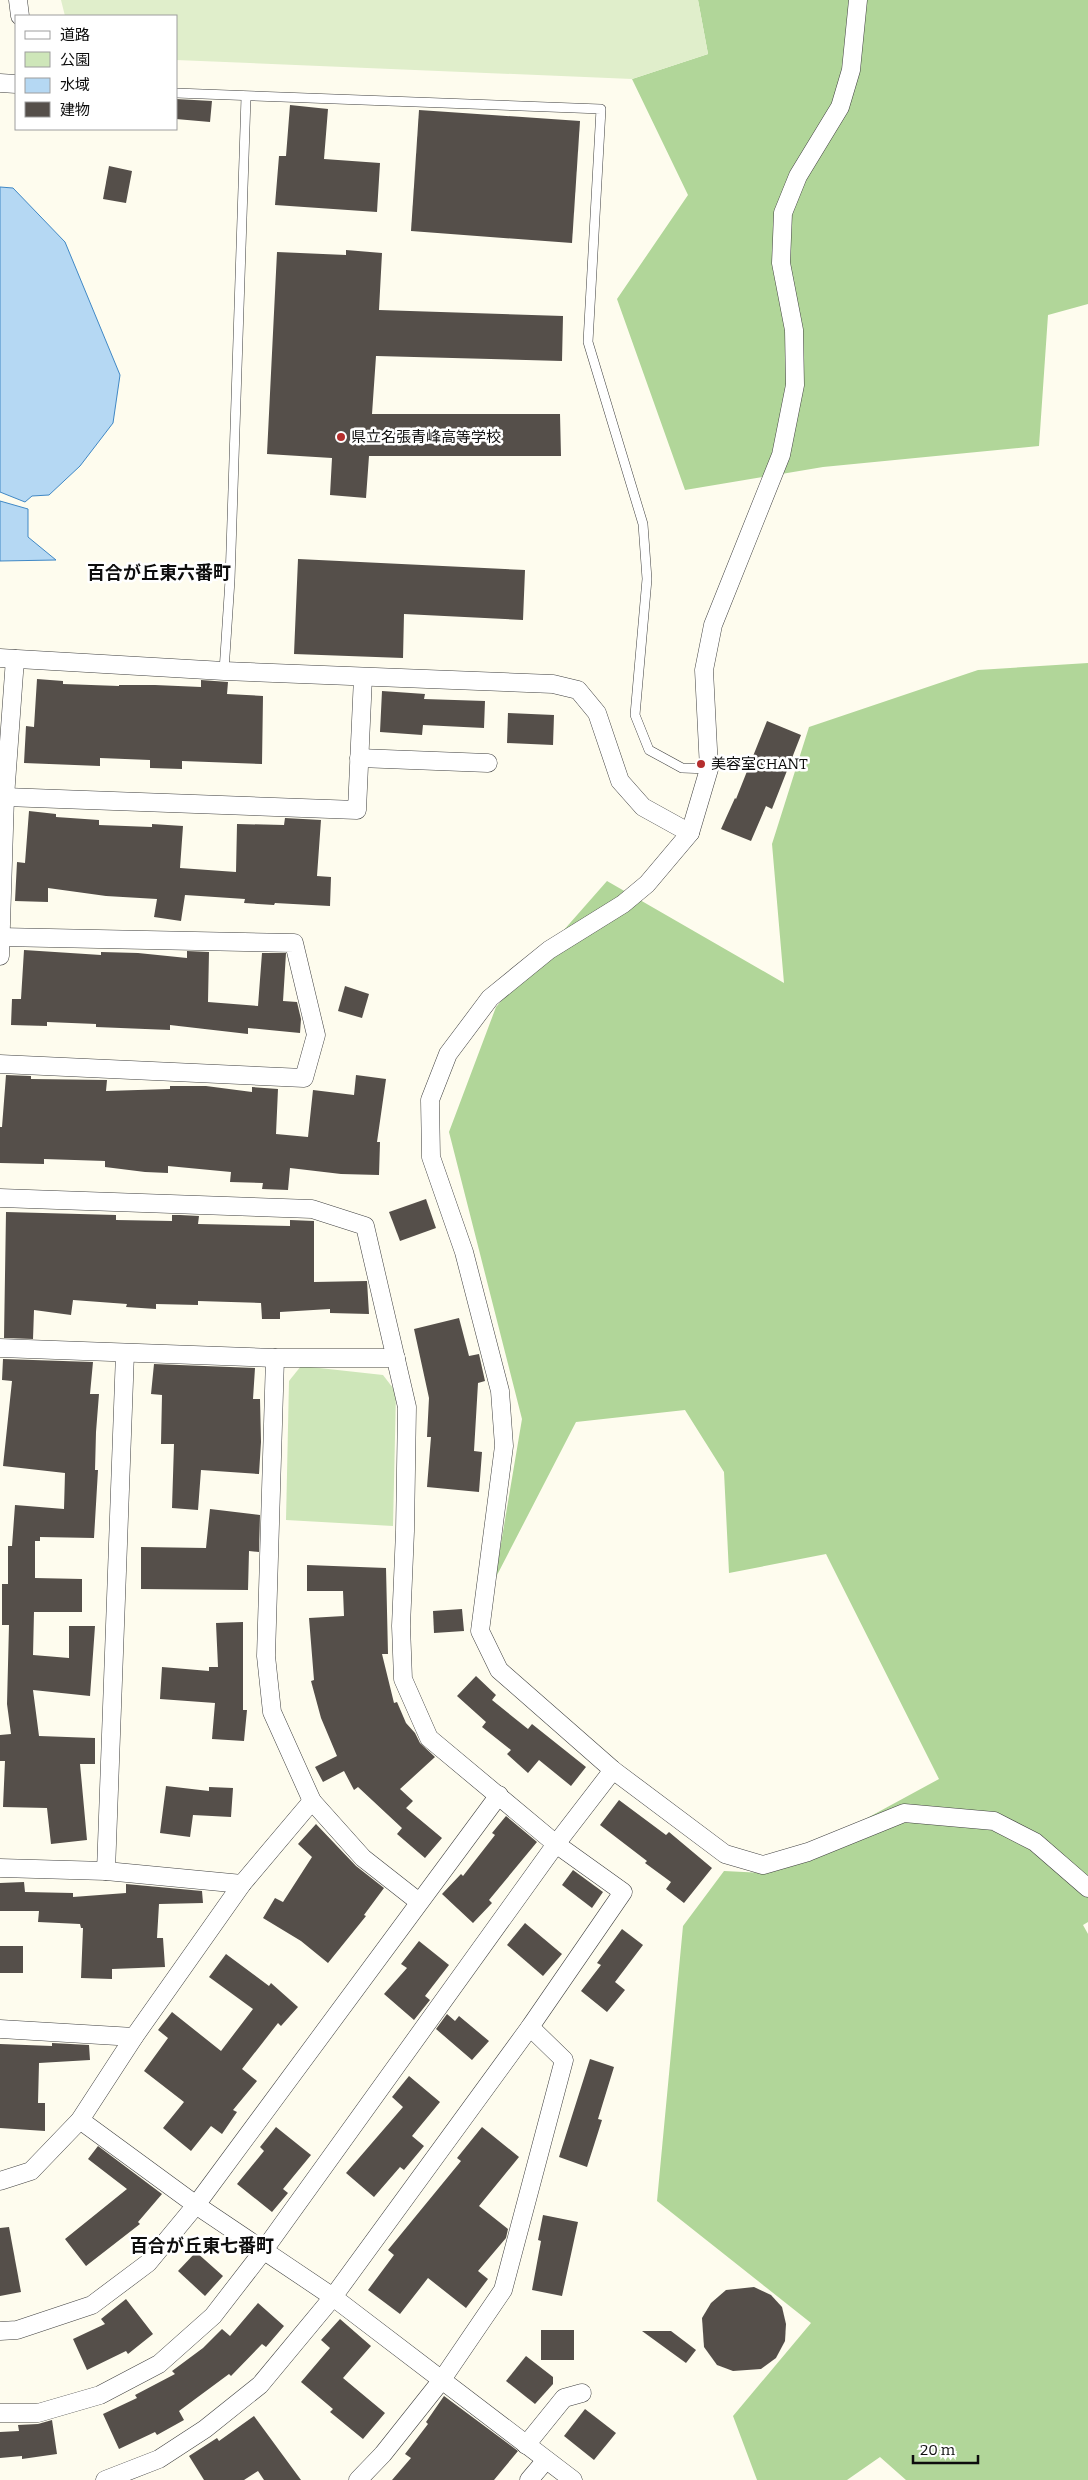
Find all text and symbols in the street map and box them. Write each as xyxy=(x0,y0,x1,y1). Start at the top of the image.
legend xyxy=(15,15,178,130)
text: 道路 xyxy=(60,26,90,44)
text: 公園 xyxy=(60,51,90,69)
text: 水域 xyxy=(60,76,90,94)
text: 建物 xyxy=(60,101,90,119)
place label: 県立名張青峰高等学校 xyxy=(351,428,501,446)
marker: 県立名張青峰高等学校 xyxy=(335,431,347,443)
district label: 百合が丘東六番町 xyxy=(87,562,231,584)
place label: 美容室CHANT xyxy=(711,755,808,773)
marker: 美容室CHANT xyxy=(695,758,707,770)
district label: 百合が丘東七番町 xyxy=(130,2235,274,2257)
scale bar xyxy=(913,2432,978,2464)
text: 20 m xyxy=(920,2441,956,2459)

